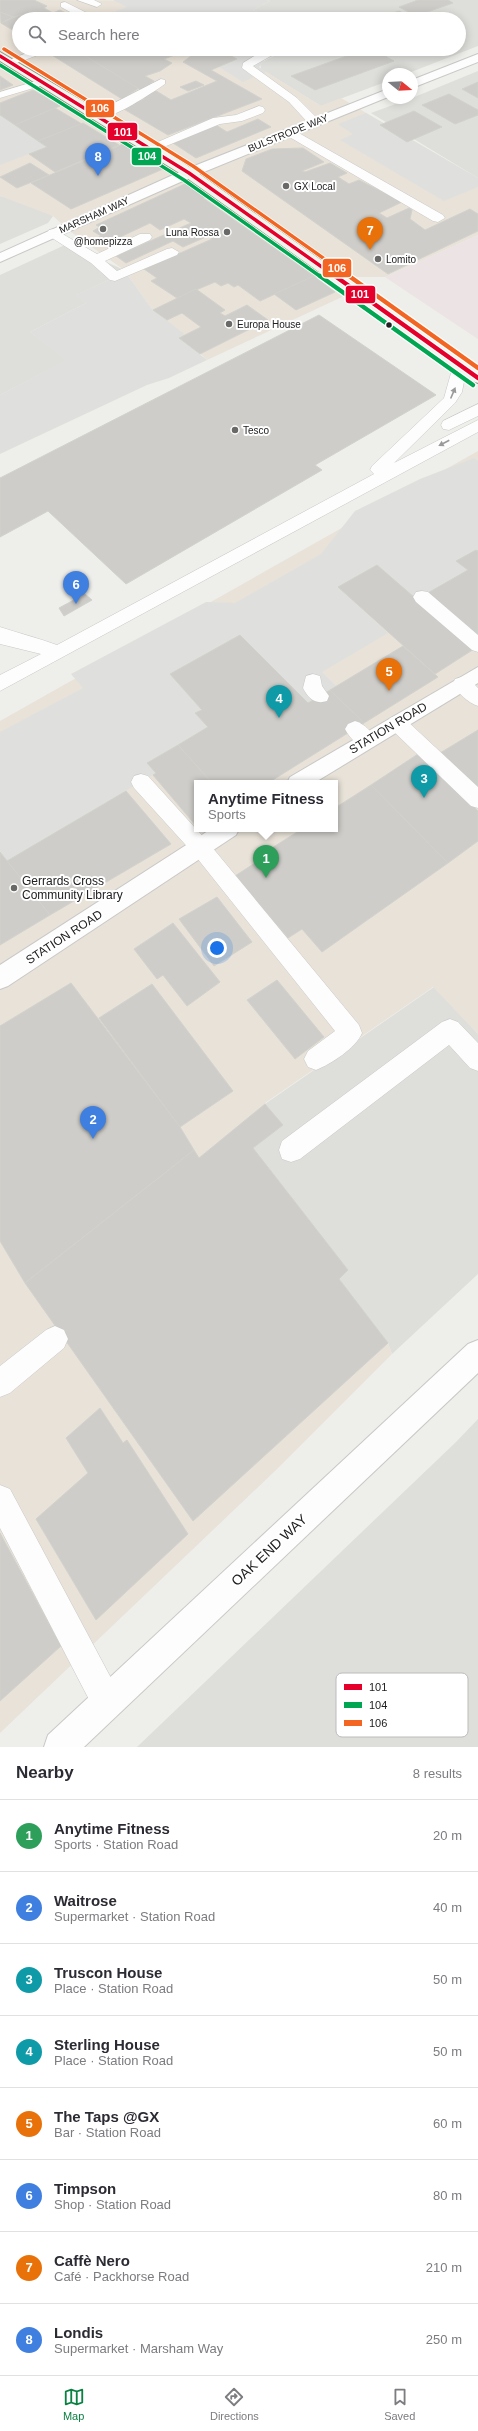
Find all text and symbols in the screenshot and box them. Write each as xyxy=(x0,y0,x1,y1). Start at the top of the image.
search box xyxy=(12,12,466,56)
icon: search xyxy=(26,23,48,45)
text: Search here xyxy=(58,26,140,43)
north arrow xyxy=(382,68,418,104)
line badge: 106 xyxy=(85,99,115,118)
text: 106 xyxy=(91,102,109,114)
street label: BULSTRODE WAY xyxy=(246,112,330,154)
line badge: 101 xyxy=(107,122,138,141)
text: 101 xyxy=(114,126,132,138)
pin: 8 xyxy=(85,143,111,176)
line badge: 104 xyxy=(131,147,162,166)
text: 104 xyxy=(138,150,157,162)
marker: GX Local xyxy=(281,181,291,191)
place label: GX Local xyxy=(294,181,335,192)
street label: MARSHAM WAY xyxy=(57,194,131,235)
pin: 7 xyxy=(357,217,383,250)
marker: @homepizza xyxy=(98,224,108,234)
place label: Luna Rossa xyxy=(166,227,219,238)
marker: Luna Rossa xyxy=(222,227,232,237)
place label: @homepizza xyxy=(74,236,133,247)
marker: Lomito xyxy=(373,254,383,264)
place label: Lomito xyxy=(386,254,416,265)
line badge: 106 xyxy=(322,258,352,278)
text: 106 xyxy=(328,262,346,274)
line badge: 101 xyxy=(345,285,376,304)
text: 101 xyxy=(351,288,369,300)
marker: Europa House xyxy=(224,319,234,329)
place label: Europa House xyxy=(237,319,301,330)
unlabelled marker xyxy=(384,320,394,330)
one-way arrow xyxy=(450,387,456,398)
marker: Tesco xyxy=(230,425,240,435)
place label: Tesco xyxy=(243,425,270,436)
one-way arrow xyxy=(438,440,449,447)
pin: 6 xyxy=(63,571,89,604)
pin: 5 xyxy=(376,658,402,691)
pin: 4 xyxy=(266,685,292,718)
street label: STATION ROAD xyxy=(347,699,430,757)
pin: 3 xyxy=(411,765,437,798)
popup xyxy=(194,780,338,832)
text: Anytime Fitness xyxy=(208,790,324,807)
text: Sports xyxy=(208,807,246,822)
pin: 1 xyxy=(253,845,279,878)
place label: Gerrards Cross Community Library xyxy=(22,874,123,902)
marker: Gerrards Cross Community Library xyxy=(9,883,19,893)
street label: STATION ROAD xyxy=(23,907,105,967)
your location xyxy=(207,938,227,958)
pin: 2 xyxy=(80,1106,106,1139)
street label: OAK END WAY xyxy=(228,1511,310,1589)
legend xyxy=(336,1673,468,1737)
text: 101 xyxy=(369,1681,387,1693)
text: 104 xyxy=(369,1699,387,1711)
text: 106 xyxy=(369,1717,387,1729)
text: Nearby xyxy=(16,1763,74,1782)
text: 8 results xyxy=(413,1766,462,1781)
text: Anytime Fitness xyxy=(54,1820,170,1837)
text: 1 xyxy=(25,1828,33,1843)
text: 20 m xyxy=(433,1828,462,1843)
text: Sports · Station Road xyxy=(54,1837,178,1852)
text: Waitrose xyxy=(54,1892,117,1909)
text: 2 xyxy=(25,1900,33,1915)
text: 40 m xyxy=(433,1900,462,1915)
text: Supermarket · Station Road xyxy=(54,1909,215,1924)
text: Truscon House xyxy=(54,1964,162,1981)
text: 3 xyxy=(25,1972,33,1987)
text: 50 m xyxy=(433,1972,462,1987)
text: Place · Station Road xyxy=(54,1981,173,1996)
text: Sterling House xyxy=(54,2036,160,2053)
text: 4 xyxy=(25,2044,33,2059)
text: 50 m xyxy=(433,2044,462,2059)
text: Place · Station Road xyxy=(54,2053,173,2068)
text: The Taps @GX xyxy=(54,2108,159,2125)
text: 5 xyxy=(25,2116,33,2131)
text: 60 m xyxy=(433,2116,462,2131)
text: Bar · Station Road xyxy=(54,2125,161,2140)
text: Timpson xyxy=(54,2180,116,2197)
text: 6 xyxy=(25,2188,33,2203)
text: 80 m xyxy=(433,2188,462,2203)
text: Shop · Station Road xyxy=(54,2197,171,2212)
text: Caffè Nero xyxy=(54,2252,130,2269)
text: 7 xyxy=(25,2260,33,2275)
text: 210 m xyxy=(426,2260,462,2275)
text: Café · Packhorse Road xyxy=(54,2269,189,2284)
text: Londis xyxy=(54,2324,103,2341)
text: 8 xyxy=(25,2332,33,2347)
text: 250 m xyxy=(426,2332,462,2347)
text: Supermarket · Marsham Way xyxy=(54,2341,223,2356)
tab: Map xyxy=(63,2386,85,2422)
tab: Directions xyxy=(210,2386,259,2422)
tab: Saved xyxy=(384,2386,415,2422)

